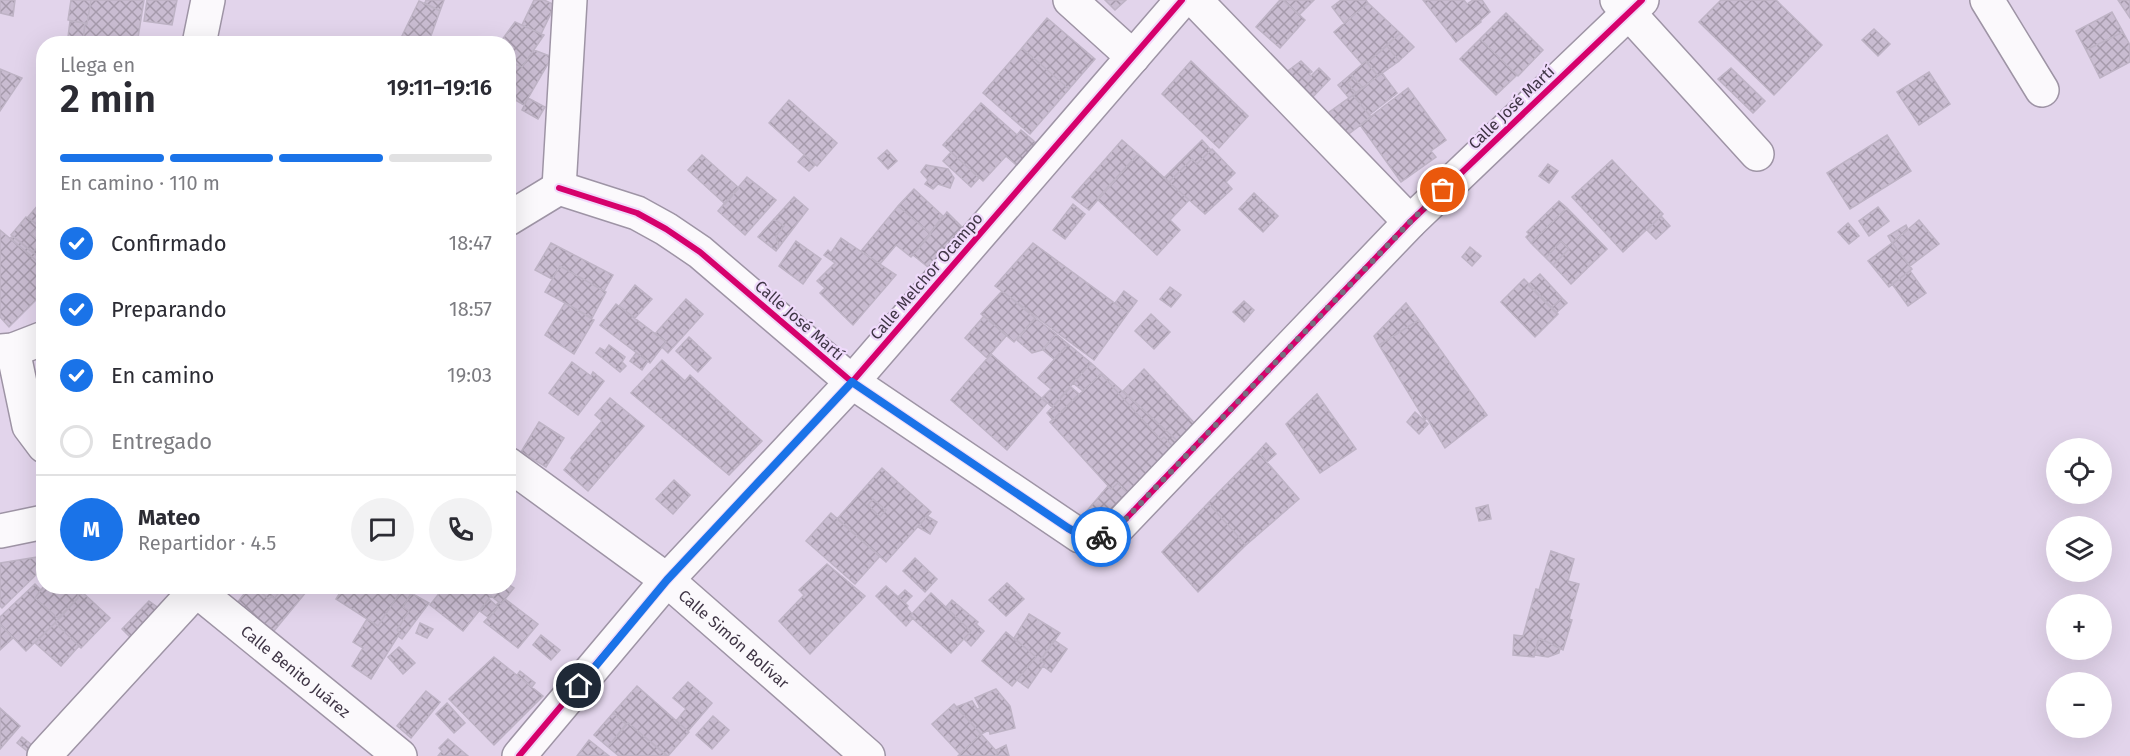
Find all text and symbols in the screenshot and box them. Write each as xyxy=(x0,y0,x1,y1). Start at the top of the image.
text: Llega en xyxy=(60,53,135,77)
street label: Calle José Martí xyxy=(1465,61,1559,153)
text: 19:11–19:16 xyxy=(387,74,492,101)
text: 2 min xyxy=(60,76,156,122)
pin xyxy=(1417,164,1468,215)
text: En camino · 110 m xyxy=(60,171,220,195)
icon: bag xyxy=(1426,173,1459,206)
street label: Calle Melchor Ocampo xyxy=(866,209,987,344)
icon: check xyxy=(60,227,93,260)
text: Confirmado xyxy=(111,230,227,257)
text: 18:47 xyxy=(449,231,492,255)
street label: Calle José Martí xyxy=(751,277,848,365)
icon: check xyxy=(60,293,93,326)
text: Preparando xyxy=(111,296,227,323)
text: 18:57 xyxy=(449,297,492,321)
icon: check xyxy=(60,359,93,392)
text: En camino xyxy=(111,362,214,389)
text: 19:03 xyxy=(447,363,492,387)
text: Entregado xyxy=(111,428,212,455)
map controls xyxy=(2046,438,2112,738)
button: locate xyxy=(2046,438,2112,504)
button: chat xyxy=(351,498,414,561)
button: phone xyxy=(429,498,492,561)
text: Mateo xyxy=(138,504,200,531)
courier xyxy=(1071,507,1131,567)
text: M xyxy=(83,516,100,543)
button: layers xyxy=(2046,516,2112,582)
icon: bike xyxy=(1085,521,1118,554)
text: Repartidor · 4.5 xyxy=(138,531,276,555)
street label: Calle Simón Bolívar xyxy=(675,586,793,693)
button: + xyxy=(2046,594,2112,660)
street label: Calle Benito Juárez xyxy=(237,621,354,722)
pin xyxy=(553,660,604,711)
icon: home xyxy=(562,669,595,702)
button: − xyxy=(2046,672,2112,738)

